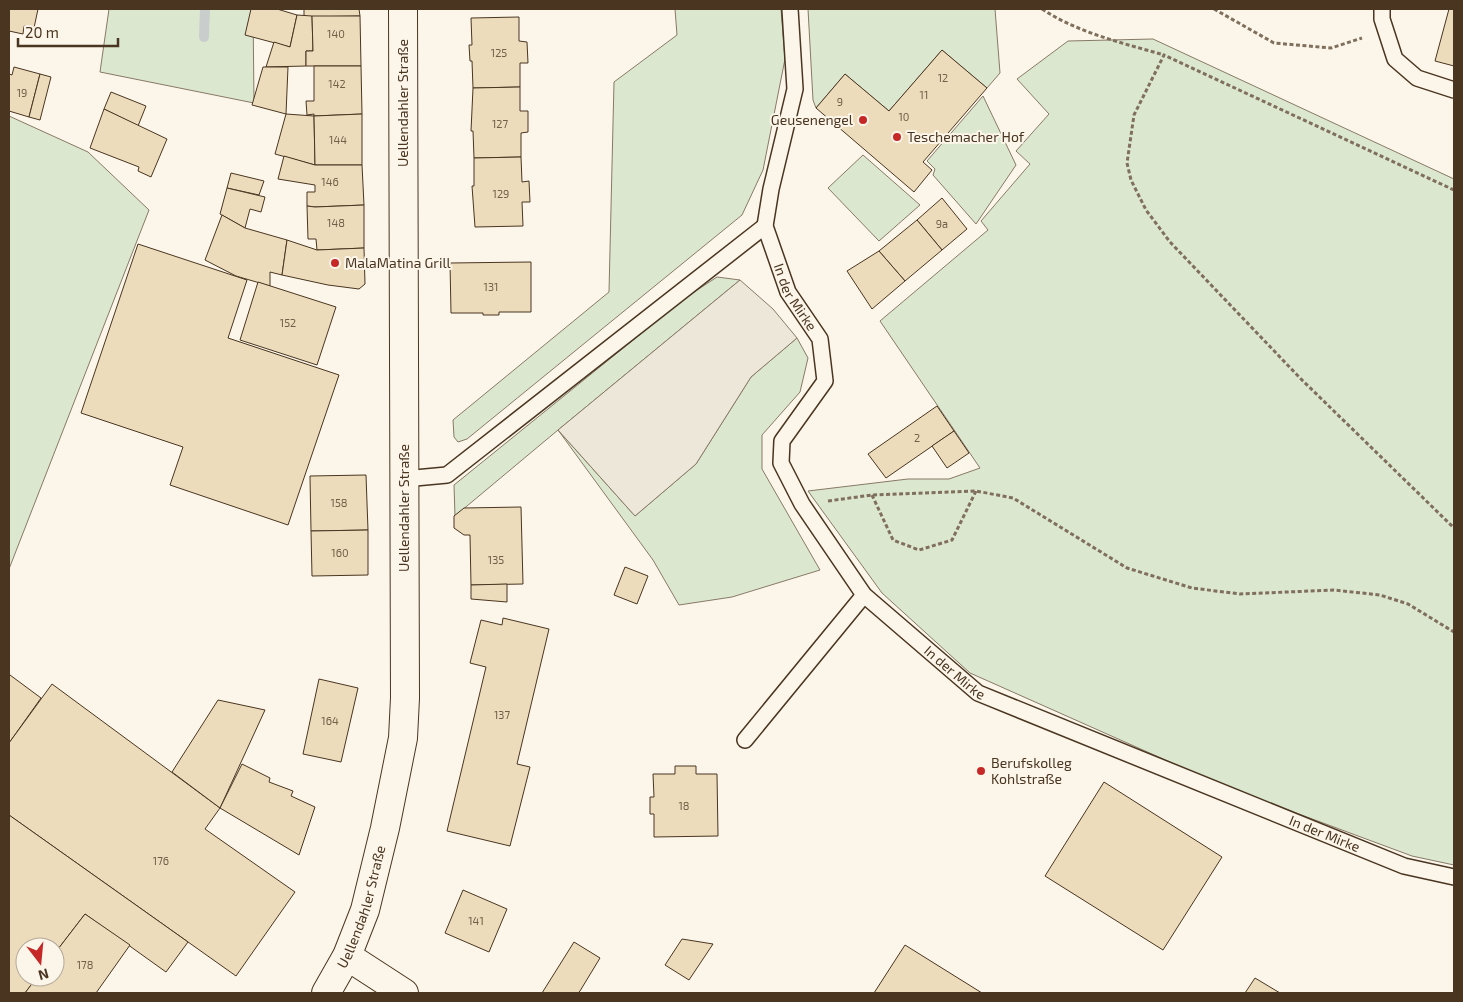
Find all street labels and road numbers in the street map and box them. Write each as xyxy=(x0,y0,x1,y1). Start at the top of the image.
street label: Uellendahler Straße xyxy=(394,39,411,167)
street label: In der Mirke xyxy=(771,261,821,334)
street label: Uellendahler Straße xyxy=(395,444,412,572)
street label: In der Mirke xyxy=(921,642,987,703)
street label: In der Mirke xyxy=(1287,811,1363,855)
street label: Uellendahler Straße xyxy=(333,844,388,971)

